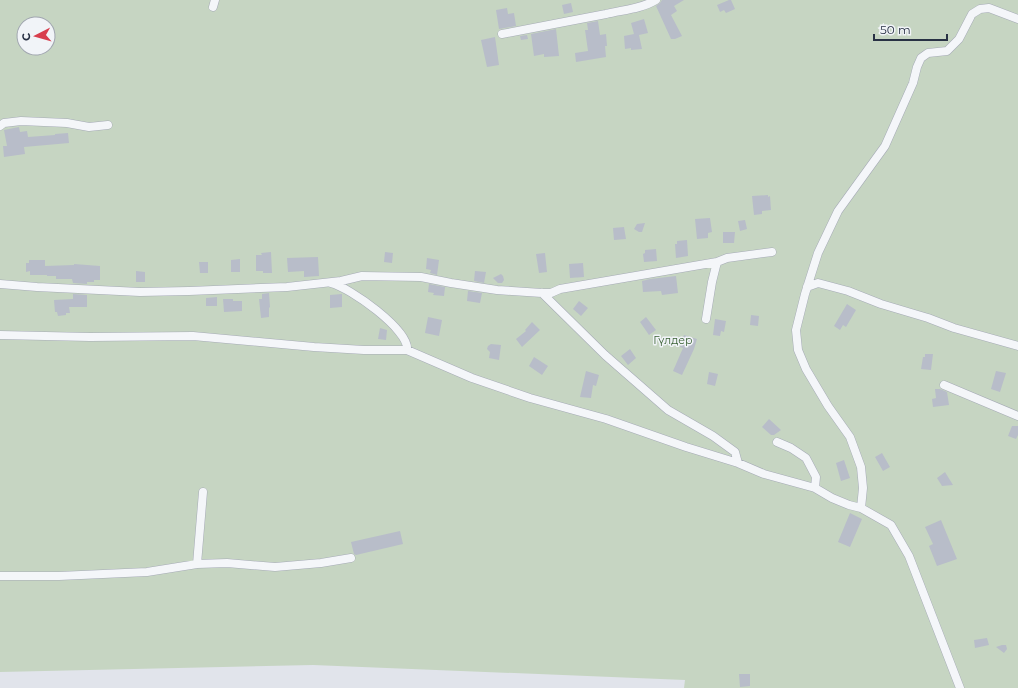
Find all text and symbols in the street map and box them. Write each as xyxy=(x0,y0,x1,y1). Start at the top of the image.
north arrow xyxy=(16,16,56,56)
scale bar xyxy=(874,16,947,42)
text: 50 m xyxy=(880,22,911,37)
text: С xyxy=(19,32,33,42)
park label: Гүлдер xyxy=(653,333,693,347)

